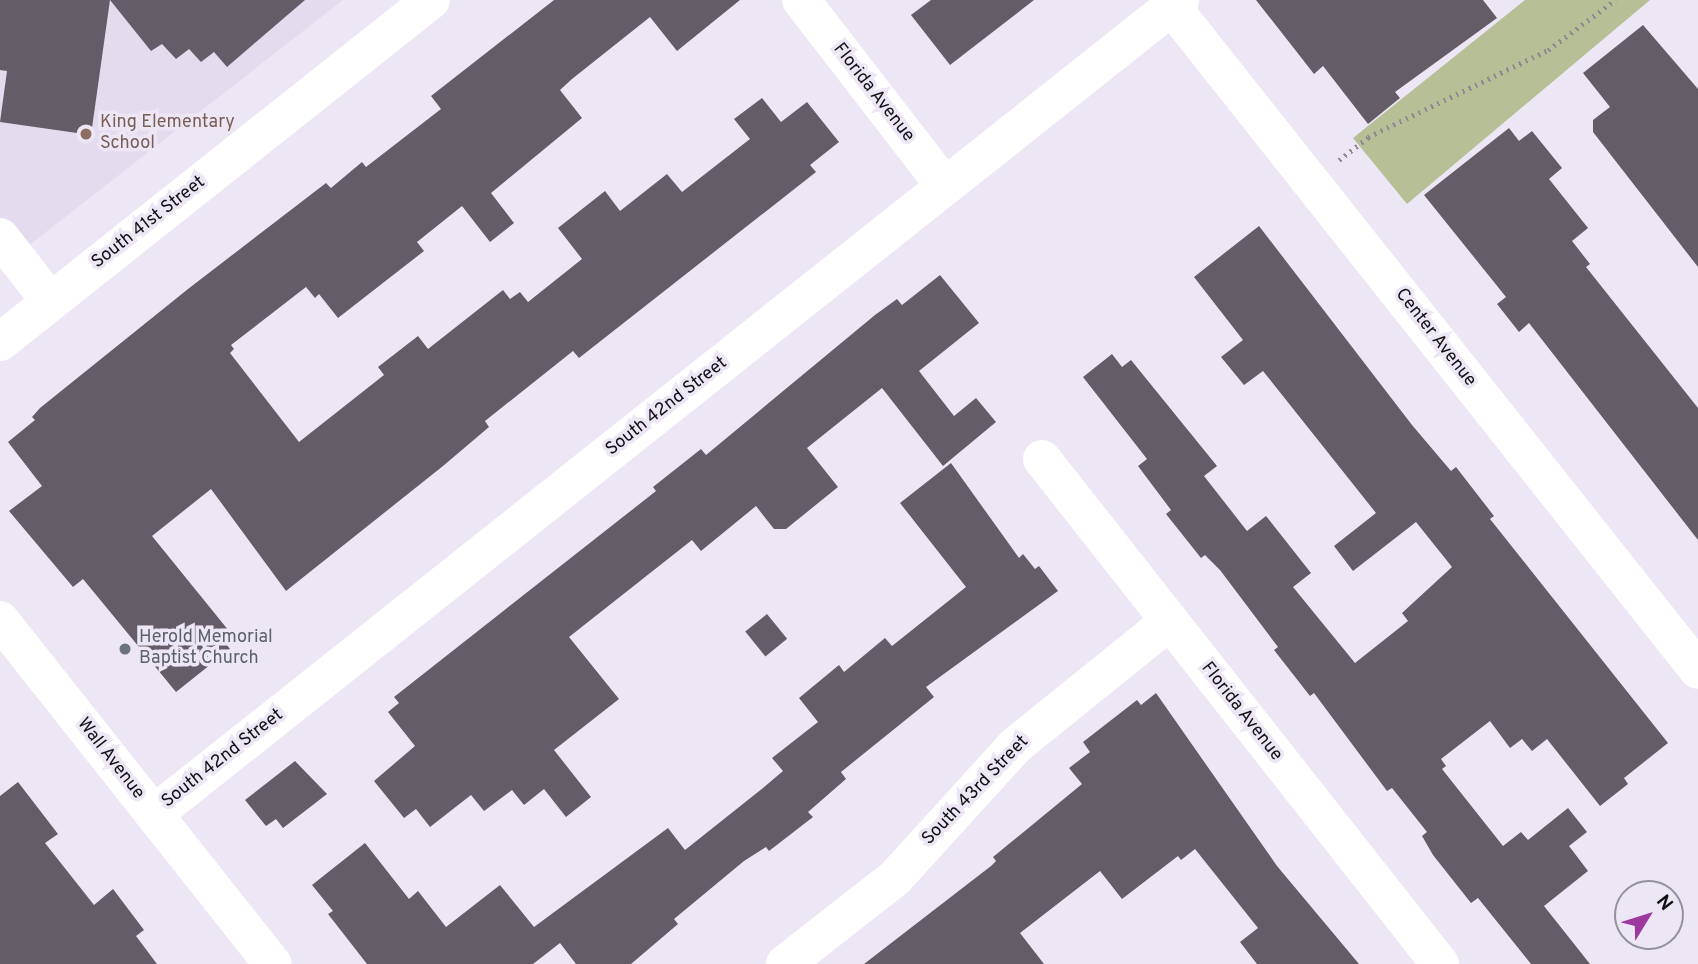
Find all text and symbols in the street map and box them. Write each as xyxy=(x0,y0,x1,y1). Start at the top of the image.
street label: Florida Avenue xyxy=(827,39,919,147)
place label: King Elementary School xyxy=(100,113,235,156)
marker: King Elementary School xyxy=(78,126,94,142)
street label: South 41st Street xyxy=(88,172,210,274)
street label: Center Avenue xyxy=(1390,284,1480,392)
street label: South 42nd Street xyxy=(602,353,732,461)
place label: Herold Memorial Baptist Church xyxy=(139,628,273,670)
marker: Herold Memorial Baptist Church xyxy=(117,641,133,657)
street label: Florida Avenue xyxy=(1195,658,1287,766)
street label: South 42nd Street xyxy=(158,705,288,813)
street label: Wall Avenue xyxy=(71,714,149,804)
street label: South 43rd Street xyxy=(918,732,1034,850)
north arrow xyxy=(1614,880,1684,950)
text: N xyxy=(1650,891,1678,916)

